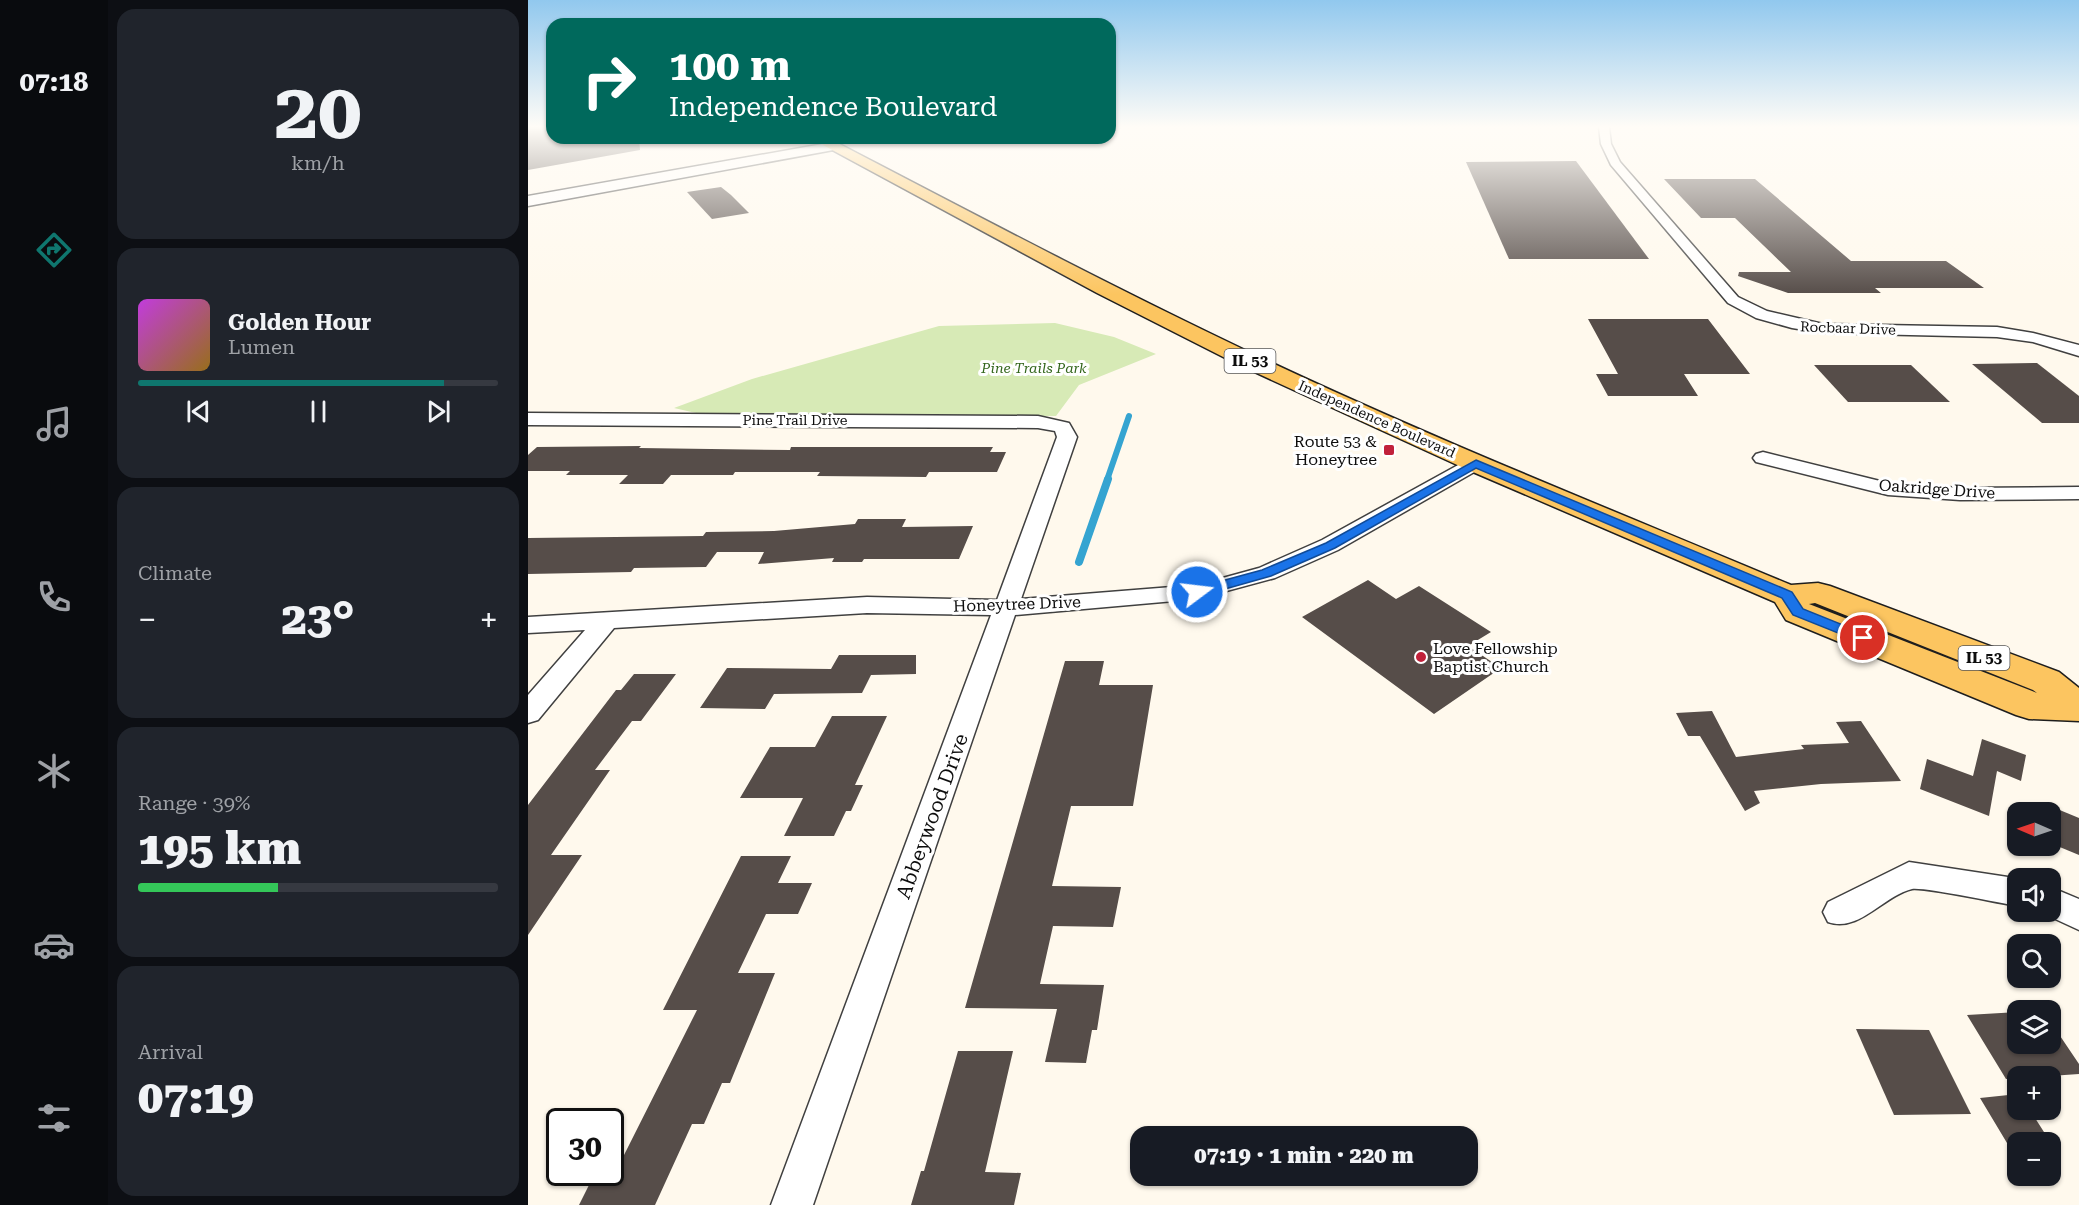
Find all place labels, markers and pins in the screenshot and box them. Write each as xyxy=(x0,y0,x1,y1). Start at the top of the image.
place label: Route 53 & Honeytree xyxy=(1294,432,1377,469)
marker: Route 53 & Honeytree xyxy=(1382,443,1396,457)
pin xyxy=(1837,612,1888,663)
place label: Love Fellowship Baptist Church xyxy=(1433,639,1558,676)
marker: Love Fellowship Baptist Church xyxy=(1414,650,1428,664)

